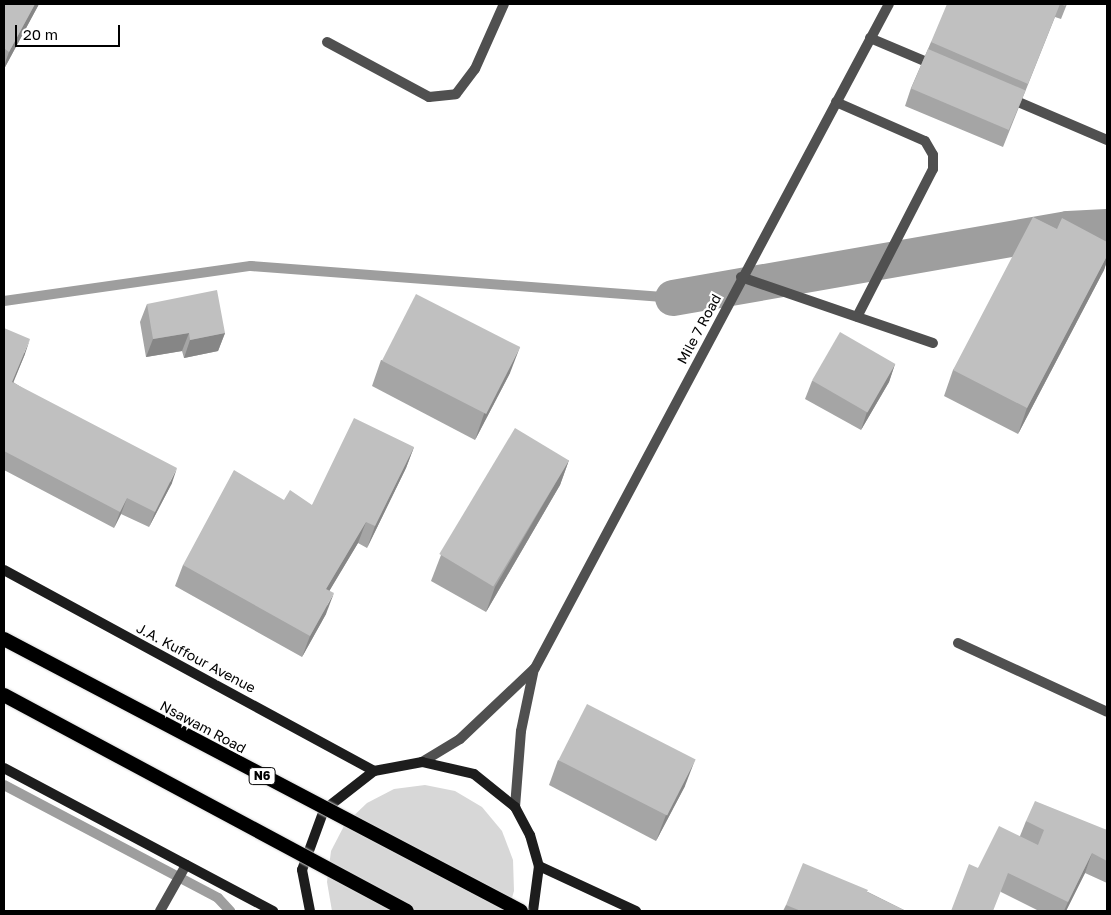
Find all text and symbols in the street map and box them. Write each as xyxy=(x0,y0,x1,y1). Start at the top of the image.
scale bar xyxy=(18,15,122,47)
text: 20 m xyxy=(23,25,58,43)
street label: Mile 7 Road xyxy=(674,291,724,367)
street label: J.A. Kuffour Avenue xyxy=(134,620,258,696)
street label: Nsawam Road xyxy=(157,697,249,757)
road number: N6 xyxy=(248,766,276,786)

